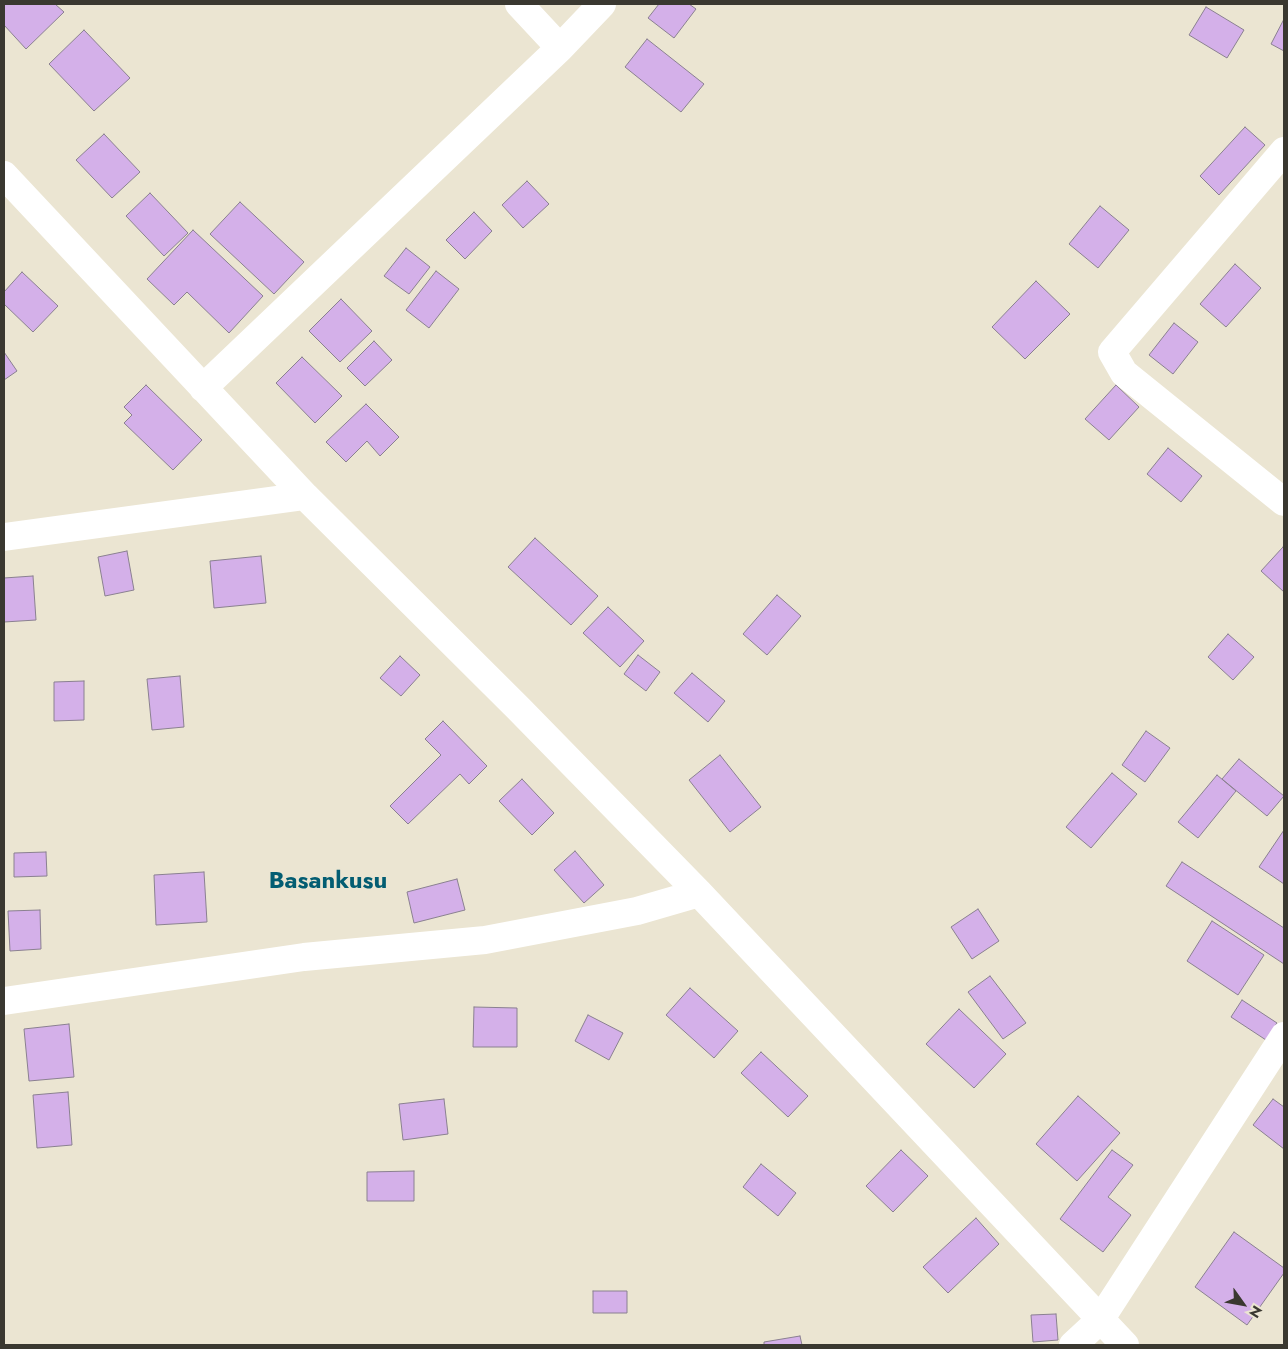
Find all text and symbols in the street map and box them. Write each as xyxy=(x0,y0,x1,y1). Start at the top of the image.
district label: Basankusu xyxy=(269,868,387,896)
north arrow xyxy=(1218,1279,1268,1329)
text: N xyxy=(1244,1302,1267,1322)

